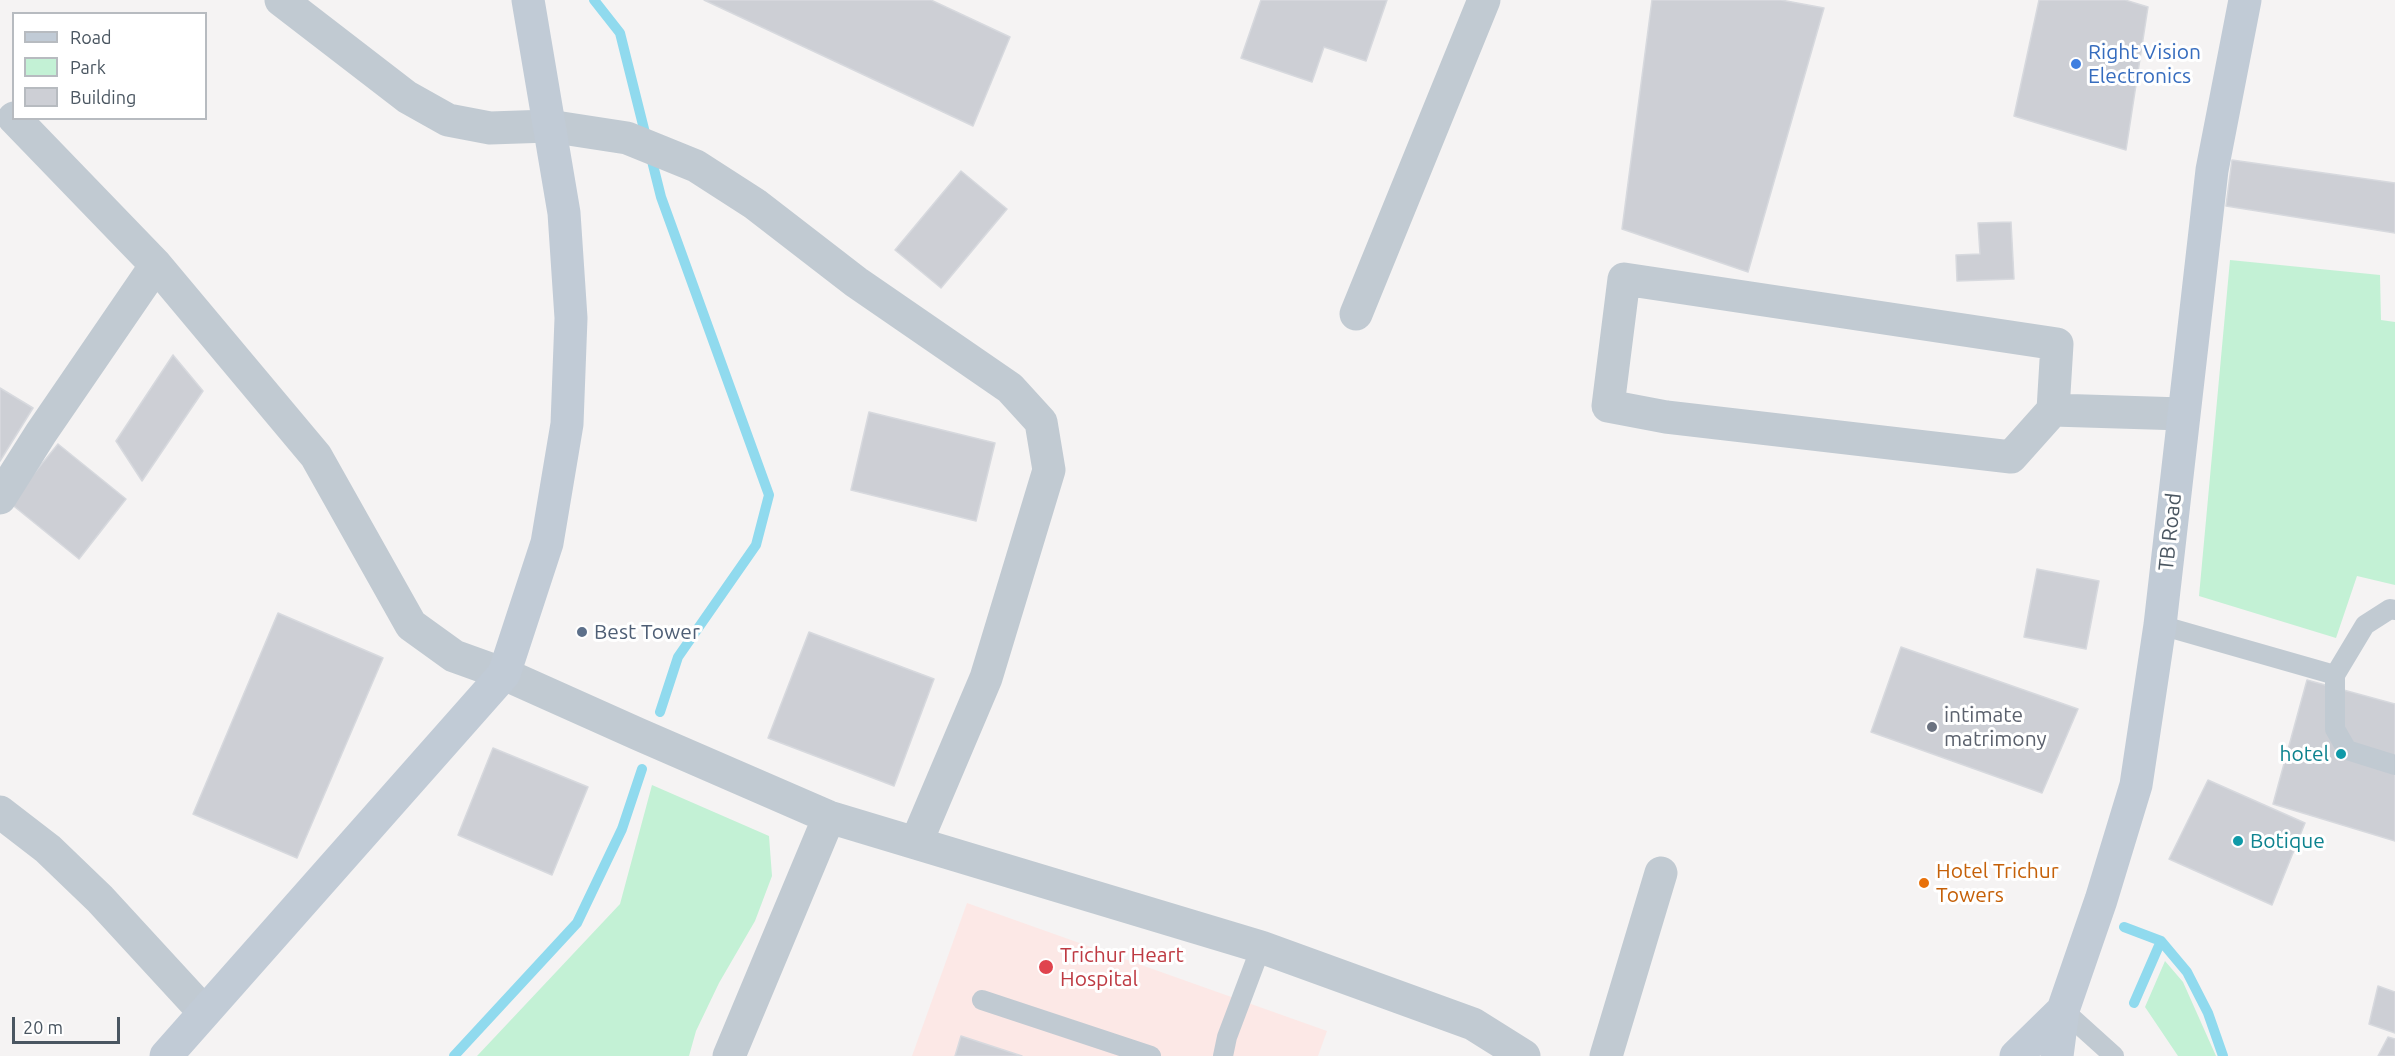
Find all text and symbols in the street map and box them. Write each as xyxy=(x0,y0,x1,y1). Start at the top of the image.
legend xyxy=(12,12,207,120)
text: Road xyxy=(70,27,112,47)
place label: Right Vision Electronics xyxy=(2088,39,2201,89)
text: Park xyxy=(70,57,106,77)
marker: Right Vision Electronics xyxy=(2069,57,2083,71)
text: Building xyxy=(70,87,136,107)
street label: TB Road xyxy=(2153,492,2187,572)
place label: Best Tower xyxy=(594,619,700,645)
marker: Best Tower xyxy=(575,625,589,639)
place label: intimate matrimony xyxy=(1944,702,2047,752)
marker: intimate matrimony xyxy=(1925,720,1939,734)
place label: hotel xyxy=(2279,741,2329,767)
marker: hotel xyxy=(2334,747,2348,761)
place label: Botique xyxy=(2250,828,2325,854)
marker: Botique xyxy=(2231,834,2245,848)
place label: Hotel Trichur Towers xyxy=(1936,858,2059,908)
marker: Hotel Trichur Towers xyxy=(1917,876,1931,890)
place label: Trichur Heart Hospital xyxy=(1060,942,1184,992)
marker: Trichur Heart Hospital xyxy=(1037,958,1055,976)
scale bar xyxy=(15,1005,123,1043)
text: 20 m xyxy=(23,1017,63,1037)

